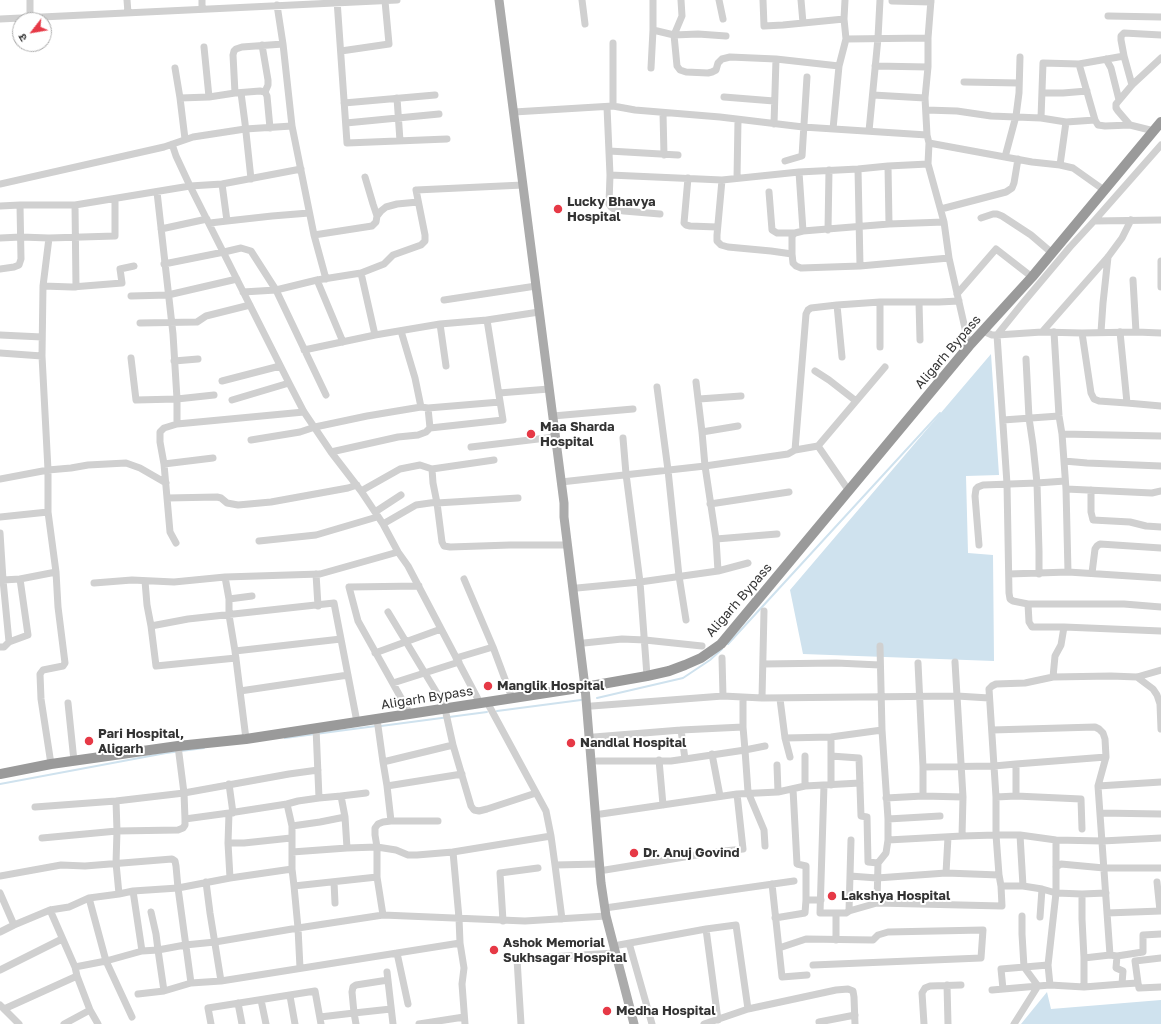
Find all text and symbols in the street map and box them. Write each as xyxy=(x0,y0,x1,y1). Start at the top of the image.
north arrow xyxy=(12,12,52,52)
text: उ xyxy=(15,32,29,44)
place label: Lucky Bhavya Hospital xyxy=(567,194,656,225)
marker: Lucky Bhavya Hospital xyxy=(552,203,564,215)
street label: Aligarh Bypass xyxy=(912,312,984,392)
place label: Maa Sharda Hospital xyxy=(540,419,614,450)
marker: Maa Sharda Hospital xyxy=(525,428,537,440)
street label: Aligarh Bypass xyxy=(703,560,775,640)
place label: Manglik Hospital xyxy=(497,678,604,694)
marker: Manglik Hospital xyxy=(482,680,494,692)
street label: Aligarh Bypass xyxy=(380,683,474,713)
place label: Pari Hospital, Aligarh xyxy=(98,726,184,757)
marker: Pari Hospital, Aligarh xyxy=(83,735,95,747)
place label: Nandlal Hospital xyxy=(580,735,686,751)
marker: Nandlal Hospital xyxy=(565,737,577,749)
place label: Dr. Anuj Govind xyxy=(643,845,739,861)
marker: Dr. Anuj Govind xyxy=(628,847,640,859)
place label: Lakshya Hospital xyxy=(841,888,950,904)
marker: Lakshya Hospital xyxy=(826,890,838,902)
place label: Ashok Memorial Sukhsagar Hospital xyxy=(503,935,627,966)
marker: Ashok Memorial Sukhsagar Hospital xyxy=(488,944,500,956)
place label: Medha Hospital xyxy=(616,1003,716,1019)
marker: Medha Hospital xyxy=(601,1005,613,1017)

